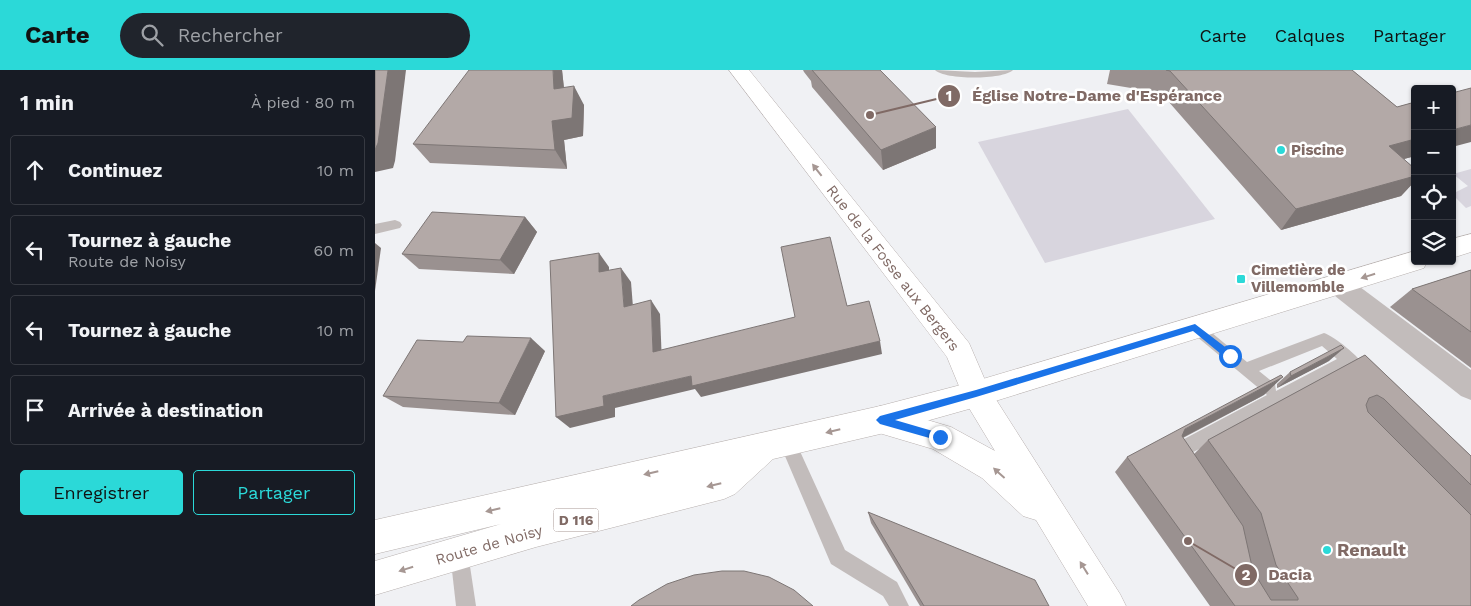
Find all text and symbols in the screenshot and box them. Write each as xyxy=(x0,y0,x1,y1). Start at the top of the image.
search box xyxy=(120,13,470,58)
text: Carte xyxy=(25,21,90,49)
icon: search xyxy=(138,21,166,49)
text: Rechercher xyxy=(178,24,283,47)
text: Carte xyxy=(1199,25,1247,46)
text: Calques xyxy=(1275,25,1345,46)
text: Partager xyxy=(1373,25,1446,46)
callout: Église Notre-Dame d'Espérance xyxy=(937,80,1232,111)
map controls xyxy=(1411,85,1456,265)
button: + xyxy=(1411,85,1456,130)
text: Église Notre-Dame d'Espérance xyxy=(972,86,1222,105)
text: 1 xyxy=(946,87,952,105)
text: 1 min xyxy=(20,90,74,115)
text: À pied · 80 m xyxy=(251,93,355,112)
button: − xyxy=(1411,130,1456,175)
place label: Piscine xyxy=(1291,141,1345,159)
marker: Piscine xyxy=(1275,144,1287,156)
icon: ahead xyxy=(21,156,49,184)
text: Continuez xyxy=(68,159,162,182)
text: 10 m xyxy=(317,161,354,180)
one-way arrow xyxy=(811,164,822,177)
button: locate xyxy=(1411,175,1456,220)
street label: Rue de la Fosse aux Bergers xyxy=(823,181,964,355)
button: layers xyxy=(1411,220,1456,265)
text: Tournez à gauche xyxy=(68,229,231,252)
icon: left xyxy=(21,236,49,264)
text: 60 m xyxy=(314,241,354,260)
text: Route de Noisy xyxy=(68,252,186,271)
place label: Cimetière de Villemomble xyxy=(1251,261,1346,296)
one-way arrow xyxy=(1361,272,1376,280)
marker: Cimetière de Villemomble xyxy=(1235,273,1247,285)
icon: left xyxy=(21,316,49,344)
text: Tournez à gauche xyxy=(68,319,231,342)
text: 10 m xyxy=(317,321,354,340)
route start xyxy=(1219,345,1242,368)
icon: arrive xyxy=(21,396,49,424)
text: Arrivée à destination xyxy=(68,399,263,422)
route end xyxy=(929,426,952,449)
one-way arrow xyxy=(825,427,840,435)
one-way arrow xyxy=(992,467,1005,478)
one-way arrow xyxy=(643,469,658,477)
button: Enregistrer xyxy=(20,470,183,515)
button: Partager xyxy=(193,470,355,515)
one-way arrow xyxy=(707,481,722,489)
one-way arrow xyxy=(485,506,500,514)
road number: D 116 xyxy=(553,508,599,532)
street label: Route de Noisy xyxy=(434,521,545,569)
place label: Renault xyxy=(1337,539,1406,560)
marker: Renault xyxy=(1321,544,1333,556)
callout: Dacia xyxy=(1233,559,1322,590)
one-way arrow xyxy=(1080,561,1089,574)
text: Dacia xyxy=(1268,565,1313,584)
one-way arrow xyxy=(398,566,413,574)
text: 2 xyxy=(1242,566,1251,584)

